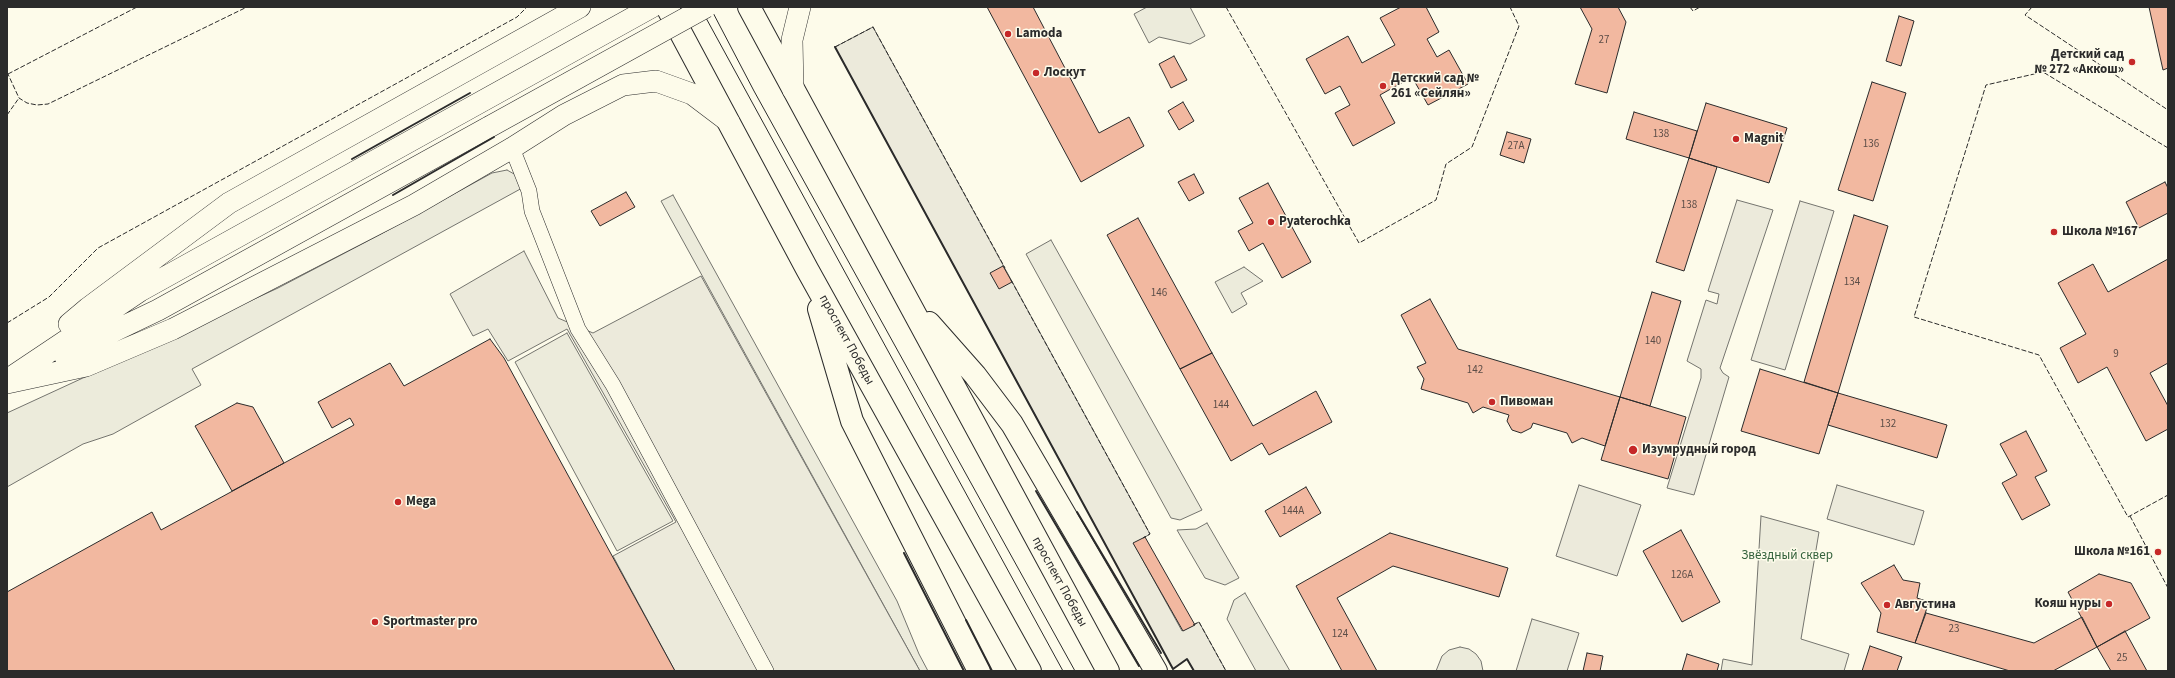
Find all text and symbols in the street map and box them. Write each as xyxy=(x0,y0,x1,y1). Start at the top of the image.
place label: Lamoda xyxy=(1016,26,1062,42)
marker: Lamoda xyxy=(1003,29,1013,39)
house number: 27 xyxy=(1599,34,1609,48)
place label: Детский сад № 272 «Аккош» xyxy=(2034,47,2124,78)
marker: Детский сад № 272 «Аккош» xyxy=(2127,57,2137,67)
place label: Лоскут xyxy=(1044,65,1086,81)
marker: Лоскут xyxy=(1031,68,1041,78)
place label: Детский сад № 261 «Сейлян» xyxy=(1391,71,1479,102)
marker: Детский сад № 261 «Сейлян» xyxy=(1378,81,1388,91)
house number: 138 xyxy=(1653,128,1669,142)
place label: Magnit xyxy=(1744,131,1784,147)
marker: Magnit xyxy=(1731,134,1741,144)
house number: 136 xyxy=(1863,138,1879,152)
house number: 27А xyxy=(1508,140,1524,154)
house number: 138 xyxy=(1681,199,1697,213)
place label: Pyaterochka xyxy=(1279,214,1351,230)
marker: Pyaterochka xyxy=(1266,217,1276,227)
place label: Школа №167 xyxy=(2062,224,2138,240)
marker: Школа №167 xyxy=(2049,227,2059,237)
house number: 134 xyxy=(1844,276,1860,290)
house number: 146 xyxy=(1151,287,1167,301)
street label: проспект Победы xyxy=(815,292,877,388)
house number: 140 xyxy=(1645,335,1661,349)
house number: 9 xyxy=(2113,348,2119,362)
house number: 142 xyxy=(1467,364,1483,378)
place label: Пивоман xyxy=(1500,394,1553,410)
marker: Пивоман xyxy=(1487,397,1497,407)
house number: 144 xyxy=(1213,399,1229,413)
house number: 132 xyxy=(1880,418,1896,432)
place label: Изумрудный город xyxy=(1642,442,1756,458)
marker: Изумрудный город xyxy=(1627,444,1639,456)
place label: Mega xyxy=(406,494,436,510)
marker: Mega xyxy=(393,497,403,507)
house number: 144А xyxy=(1282,505,1304,519)
street label: проспект Победы xyxy=(1028,534,1090,630)
place label: Школа №161 xyxy=(2074,544,2150,560)
marker: Школа №161 xyxy=(2153,547,2163,557)
park label: Звёздный сквер xyxy=(1741,548,1833,564)
house number: 126А xyxy=(1671,569,1693,583)
place label: Кояш нуры xyxy=(2035,596,2101,612)
place label: Августина xyxy=(1895,597,1956,613)
marker: Кояш нуры xyxy=(2104,599,2114,609)
marker: Августина xyxy=(1882,600,1892,610)
place label: Sportmaster pro xyxy=(383,614,477,630)
marker: Sportmaster pro xyxy=(370,617,380,627)
house number: 23 xyxy=(1949,623,1959,637)
house number: 124 xyxy=(1332,628,1348,642)
house number: 25 xyxy=(2117,652,2127,666)

